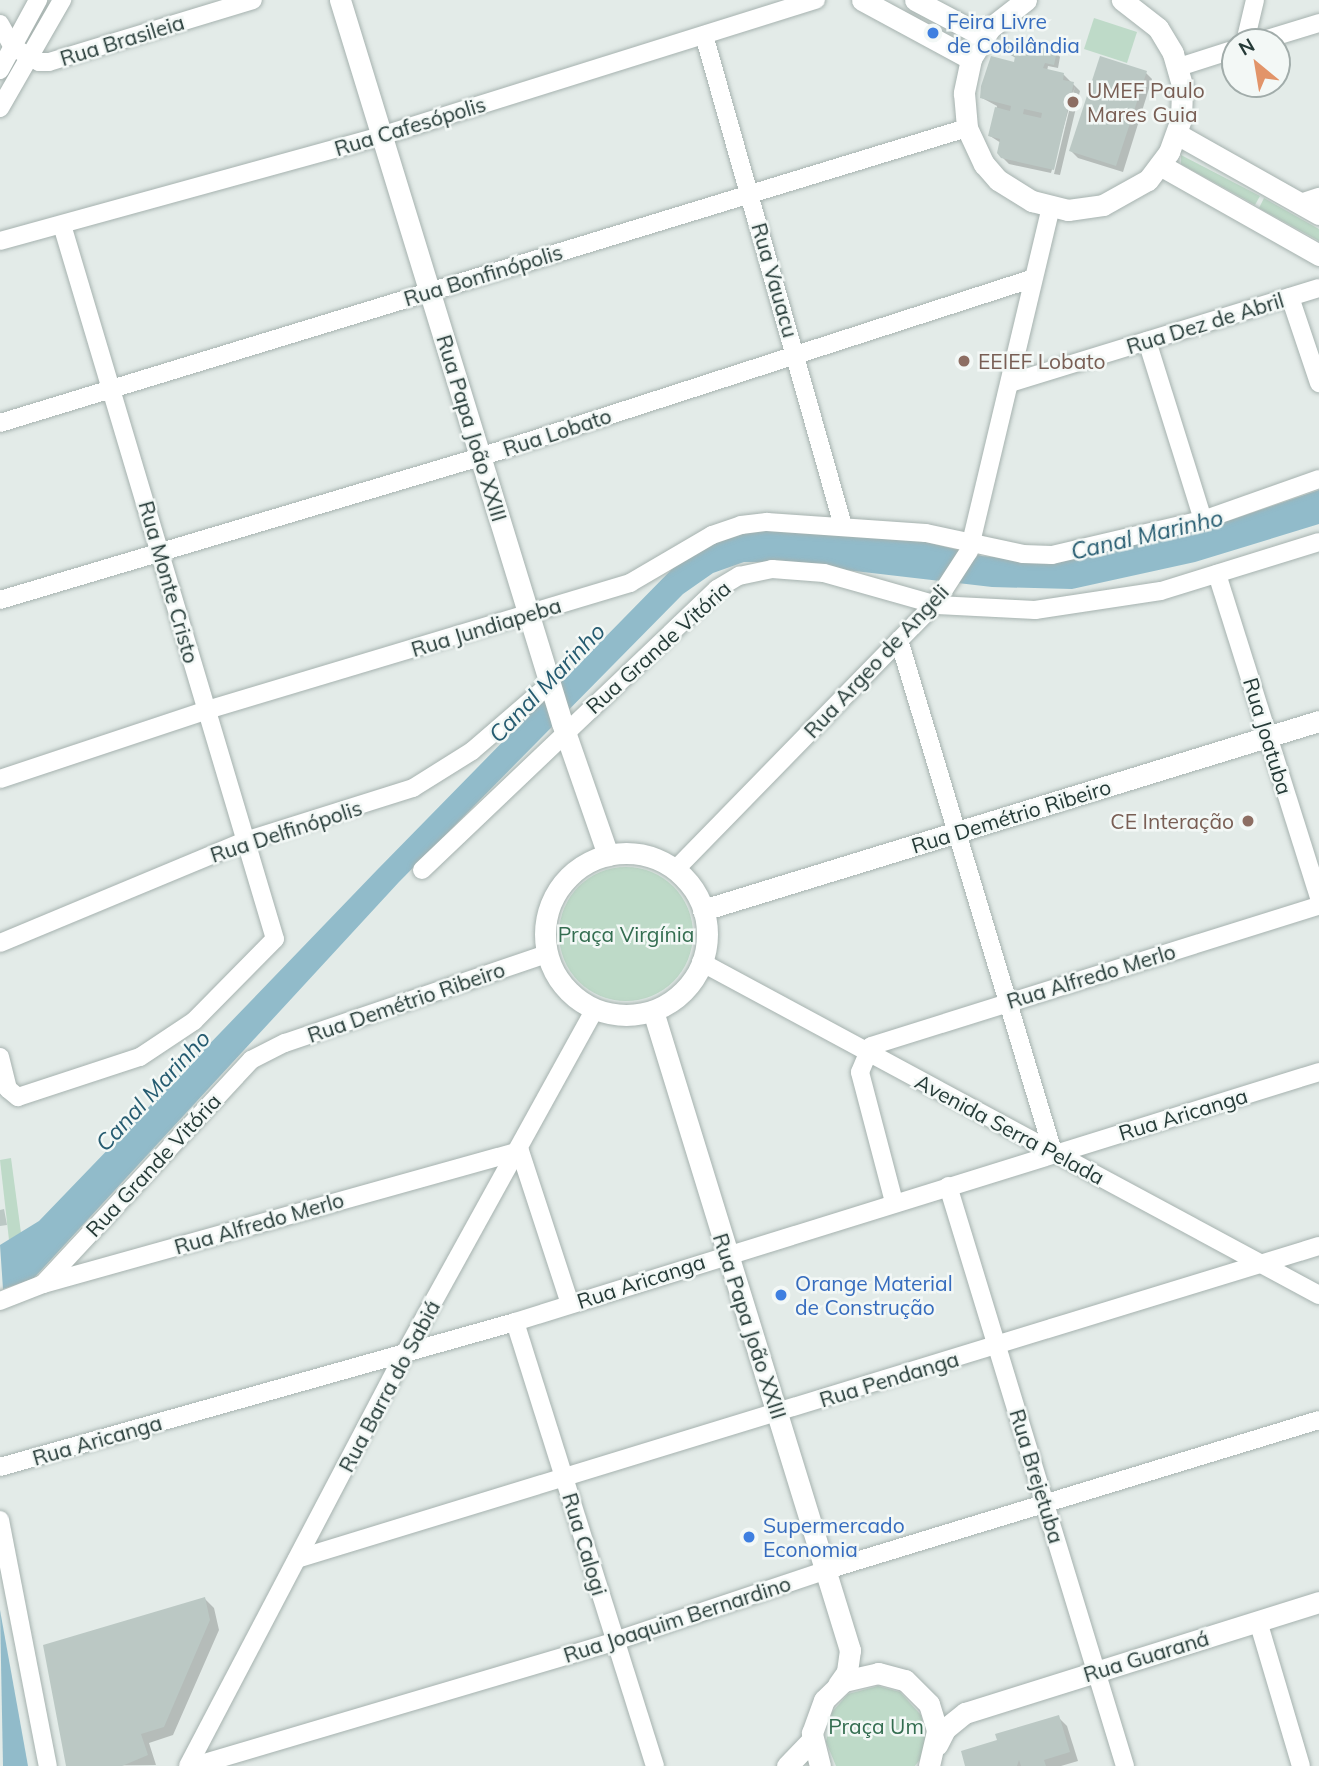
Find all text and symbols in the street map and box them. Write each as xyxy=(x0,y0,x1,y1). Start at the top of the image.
place label: Feira Livre de Cobilândia xyxy=(947,8,1080,58)
street label: Rua Brasileia xyxy=(57,9,187,71)
marker: Feira Livre de Cobilândia xyxy=(925,25,941,41)
north arrow xyxy=(1221,28,1291,98)
text: N xyxy=(1234,33,1259,61)
place label: UMEF Paulo Mares Guia xyxy=(1087,77,1205,127)
street label: Rua Cafesópolis xyxy=(331,91,489,161)
marker: UMEF Paulo Mares Guia xyxy=(1065,94,1081,110)
street label: Rua Vauacu xyxy=(747,220,803,340)
street label: Rua Bonfinópolis xyxy=(401,239,565,311)
street label: Rua Dez de Abril xyxy=(1123,287,1287,359)
street label: Rua Papa João XXIII xyxy=(432,332,512,524)
place label: EEIEF Lobato xyxy=(978,348,1106,374)
marker: EEIEF Lobato xyxy=(956,353,972,369)
street label: Rua Lobato xyxy=(500,403,614,461)
street label: Rua Monte Cristo xyxy=(134,498,204,666)
water label: Canal Marinho xyxy=(1068,504,1226,566)
street label: Rua Grande Vitória xyxy=(580,575,736,719)
street label: Rua Argeo de Angeli xyxy=(798,579,954,743)
street label: Rua Jundiapeba xyxy=(408,592,564,662)
water label: Canal Marinho xyxy=(483,618,611,748)
street label: Rua Joatuba xyxy=(1238,675,1298,797)
street label: Rua Demétrio Ribeiro xyxy=(908,774,1114,858)
street label: Rua Delfinópolis xyxy=(207,795,365,867)
place label: CE Interação xyxy=(1110,808,1234,834)
marker: CE Interação xyxy=(1240,813,1256,829)
park label: Praça Virgínia xyxy=(558,921,694,947)
street label: Rua Alfredo Merlo xyxy=(1003,938,1179,1014)
street label: Rua Demétrio Ribeiro xyxy=(304,956,508,1048)
water label: Canal Marinho xyxy=(90,1025,216,1157)
street label: Avenida Serra Pelada xyxy=(911,1068,1109,1190)
street label: Rua Aricanga xyxy=(1116,1082,1250,1146)
street label: Rua Grande Vitória xyxy=(80,1088,226,1242)
street label: Rua Alfredo Merlo xyxy=(171,1187,347,1259)
street label: Rua Papa João XXIII xyxy=(708,1230,792,1422)
street label: Rua Aricanga xyxy=(574,1248,708,1314)
place label: Orange Material de Construção xyxy=(795,1270,953,1320)
marker: Orange Material de Construção xyxy=(773,1287,789,1303)
street label: Rua Barra do Sabiá xyxy=(333,1296,445,1476)
street label: Rua Pendanga xyxy=(816,1346,962,1412)
street label: Rua Brejetuba xyxy=(1005,1406,1069,1546)
street label: Rua Aricanga xyxy=(29,1410,165,1470)
street label: Rua Calogi xyxy=(557,1490,613,1598)
place label: Supermercado Economia xyxy=(763,1512,905,1562)
marker: Supermercado Economia xyxy=(741,1529,757,1545)
street label: Rua Joaquim Bernardino xyxy=(560,1570,794,1668)
street label: Rua Guaraná xyxy=(1080,1625,1212,1687)
park label: Praça Um xyxy=(828,1713,924,1739)

